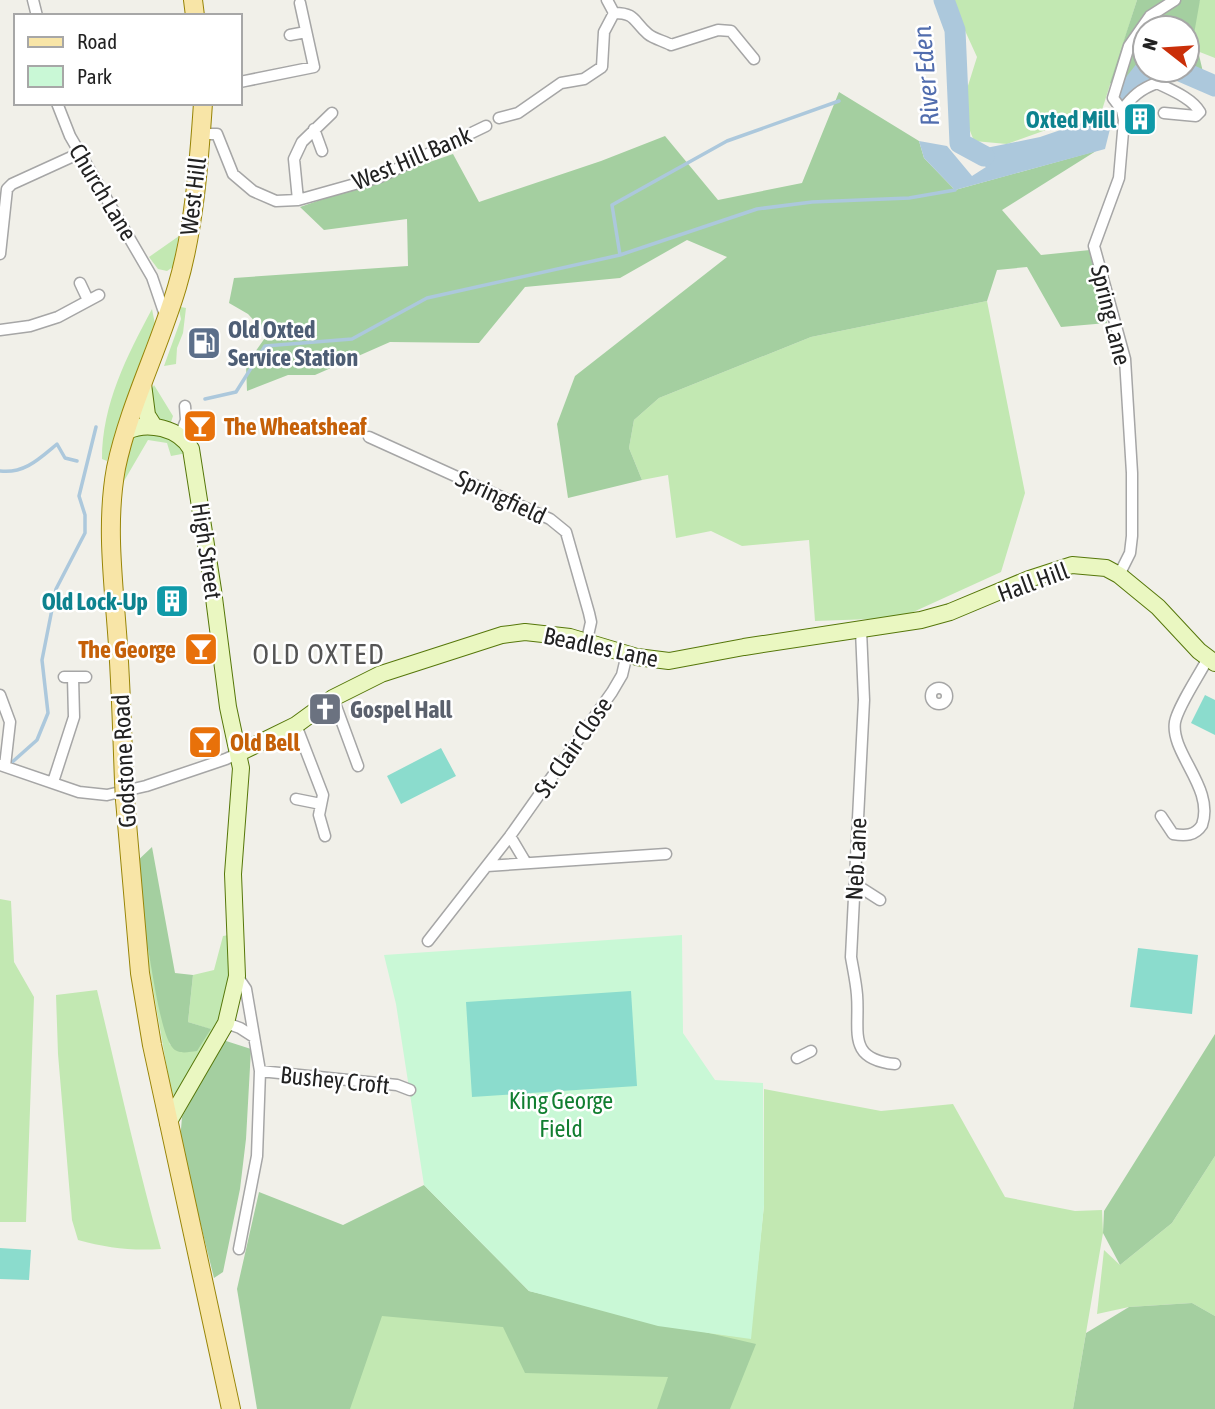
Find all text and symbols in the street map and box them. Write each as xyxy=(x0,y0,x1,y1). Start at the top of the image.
legend xyxy=(14,14,242,105)
north arrow xyxy=(1131,14,1201,84)
water label: River Eden xyxy=(907,24,945,127)
text: Road xyxy=(77,29,117,53)
text: N xyxy=(1138,35,1162,53)
text: Park xyxy=(77,64,112,88)
building icon: Oxted Mill xyxy=(1121,100,1159,138)
place label: Oxted Mill xyxy=(1026,106,1117,133)
street label: West Hill Bank xyxy=(349,121,476,195)
street label: Church Lane xyxy=(64,139,142,245)
street label: West Hill xyxy=(175,155,211,237)
street label: Spring Lane xyxy=(1086,262,1136,368)
place label: Old Oxted Service Station xyxy=(228,316,358,371)
fuel station icon: Old Oxted Service Station xyxy=(185,324,223,362)
bar icon: The Wheatsheaf xyxy=(181,407,219,445)
place label: The Wheatsheaf xyxy=(224,413,367,440)
street label: Springfield xyxy=(452,464,550,530)
street label: High Street xyxy=(187,501,227,601)
street label: Hall Hill xyxy=(994,557,1073,607)
building icon: Old Lock-Up xyxy=(153,582,191,620)
place label: Old Lock-Up xyxy=(42,588,148,615)
street label: Beadles Lane xyxy=(541,622,661,672)
bar icon: The George xyxy=(182,630,220,668)
place label: The George xyxy=(78,636,176,663)
district label: OLD OXTED xyxy=(252,638,386,670)
church icon: Gospel Hall xyxy=(306,690,344,728)
street label: St. Clair Close xyxy=(529,692,617,802)
street label: Godstone Road xyxy=(107,694,141,828)
place label: Gospel Hall xyxy=(350,696,453,723)
bar icon: Old Bell xyxy=(186,723,224,761)
place label: Old Bell xyxy=(230,729,300,756)
street label: Neb Lane xyxy=(840,817,872,901)
street label: Bushey Croft xyxy=(279,1061,391,1099)
park label: King George Field xyxy=(509,1087,613,1142)

